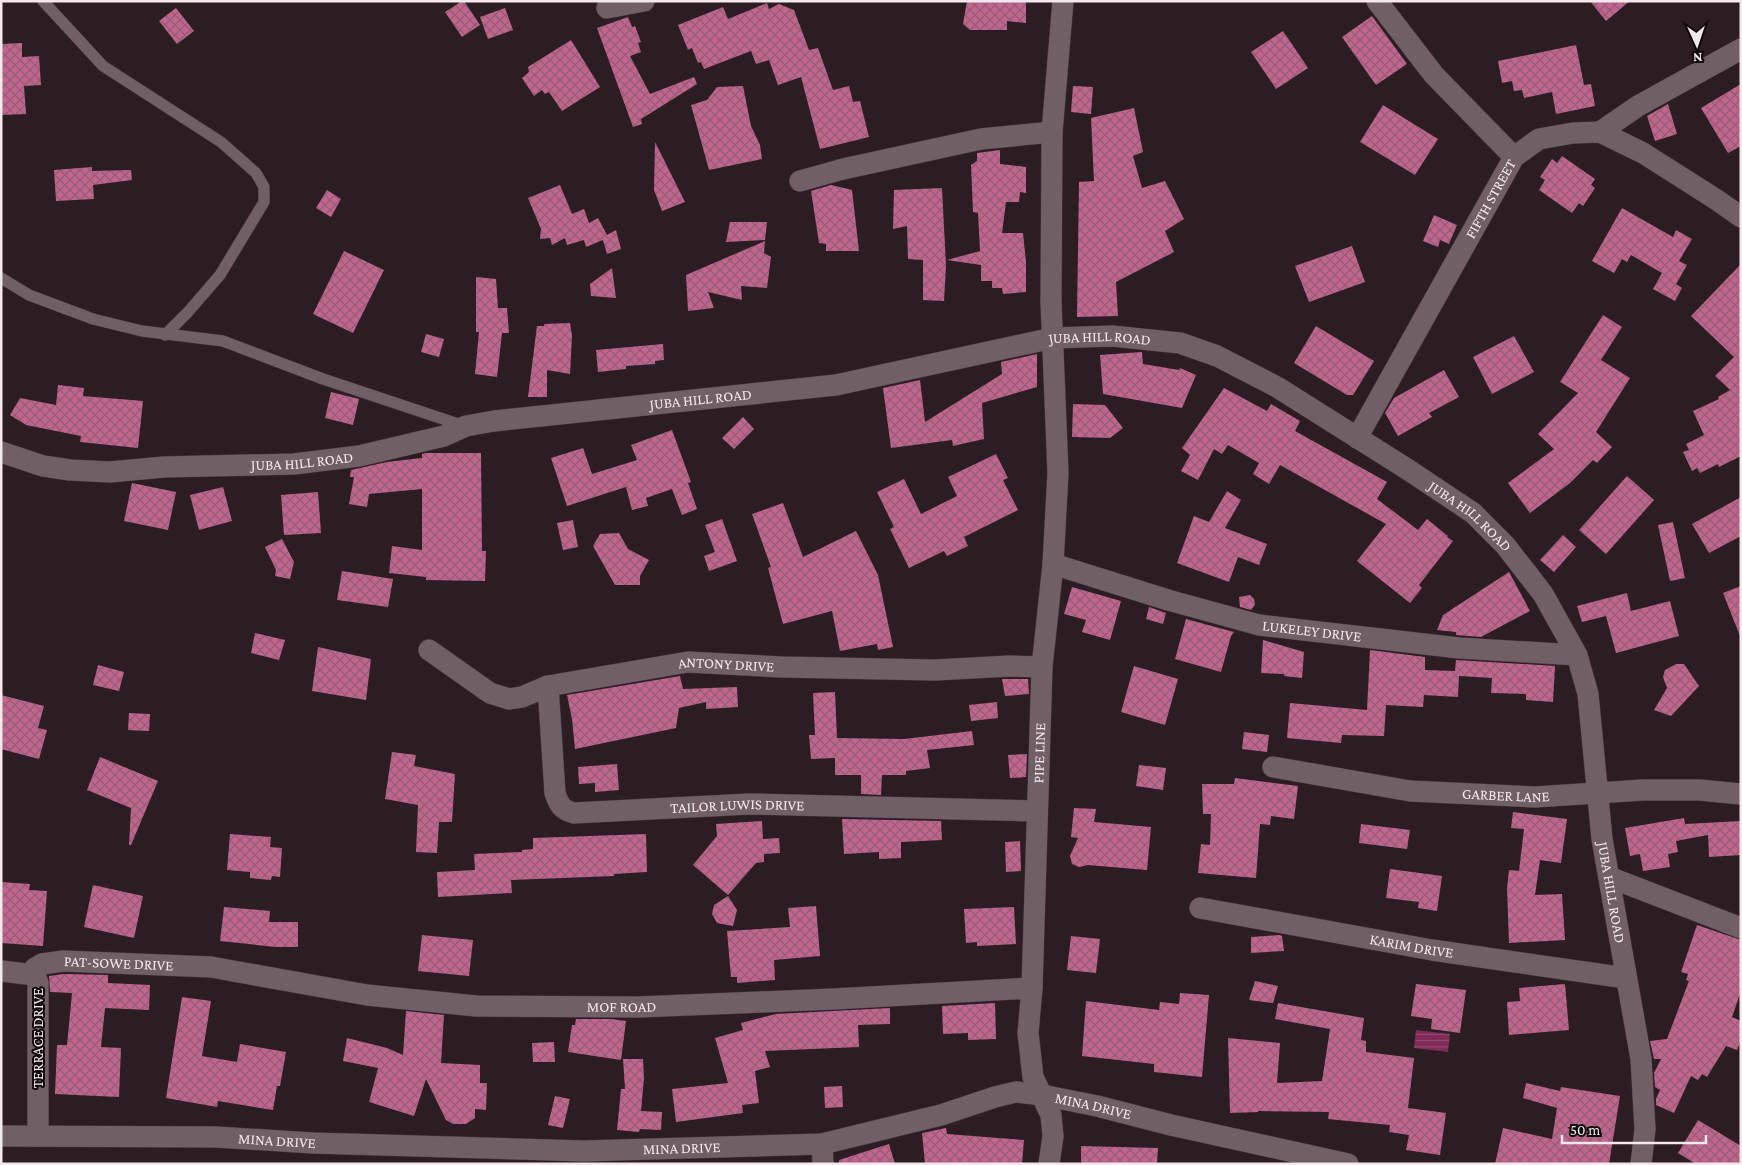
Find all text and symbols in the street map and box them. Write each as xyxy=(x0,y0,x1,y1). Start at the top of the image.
north arrow xyxy=(1672,20,1722,70)
text: N xyxy=(1692,50,1703,66)
street label: FIFTH STREET xyxy=(1462,156,1519,241)
street label: JUBA HILL ROAD xyxy=(1045,328,1152,348)
street label: JUBA HILL ROAD xyxy=(647,386,752,414)
street label: JUBA HILL ROAD xyxy=(249,449,354,474)
street label: JUBA HILL ROAD xyxy=(1423,477,1515,554)
street label: LUKELEY DRIVE xyxy=(1261,617,1362,645)
street label: ANTONY DRIVE xyxy=(676,654,775,675)
street label: PIPE LINE xyxy=(1030,722,1048,784)
street label: GARBER LANE xyxy=(1462,786,1550,805)
street label: TAILOR LUWIS DRIVE xyxy=(670,796,805,816)
street label: JUBA HILL ROAD xyxy=(1593,839,1628,944)
street label: KARIM DRIVE xyxy=(1369,931,1454,961)
street label: PAT-SOWE DRIVE xyxy=(64,953,174,973)
street label: TERRACE DRIVE xyxy=(30,988,46,1088)
street label: MOF ROAD xyxy=(587,998,657,1015)
street label: MINA DRIVE xyxy=(1054,1090,1133,1123)
scale bar xyxy=(1562,1112,1706,1144)
text: 50 m xyxy=(1570,1122,1600,1138)
street label: MINA DRIVE xyxy=(238,1130,316,1151)
street label: MINA DRIVE xyxy=(643,1139,721,1157)

